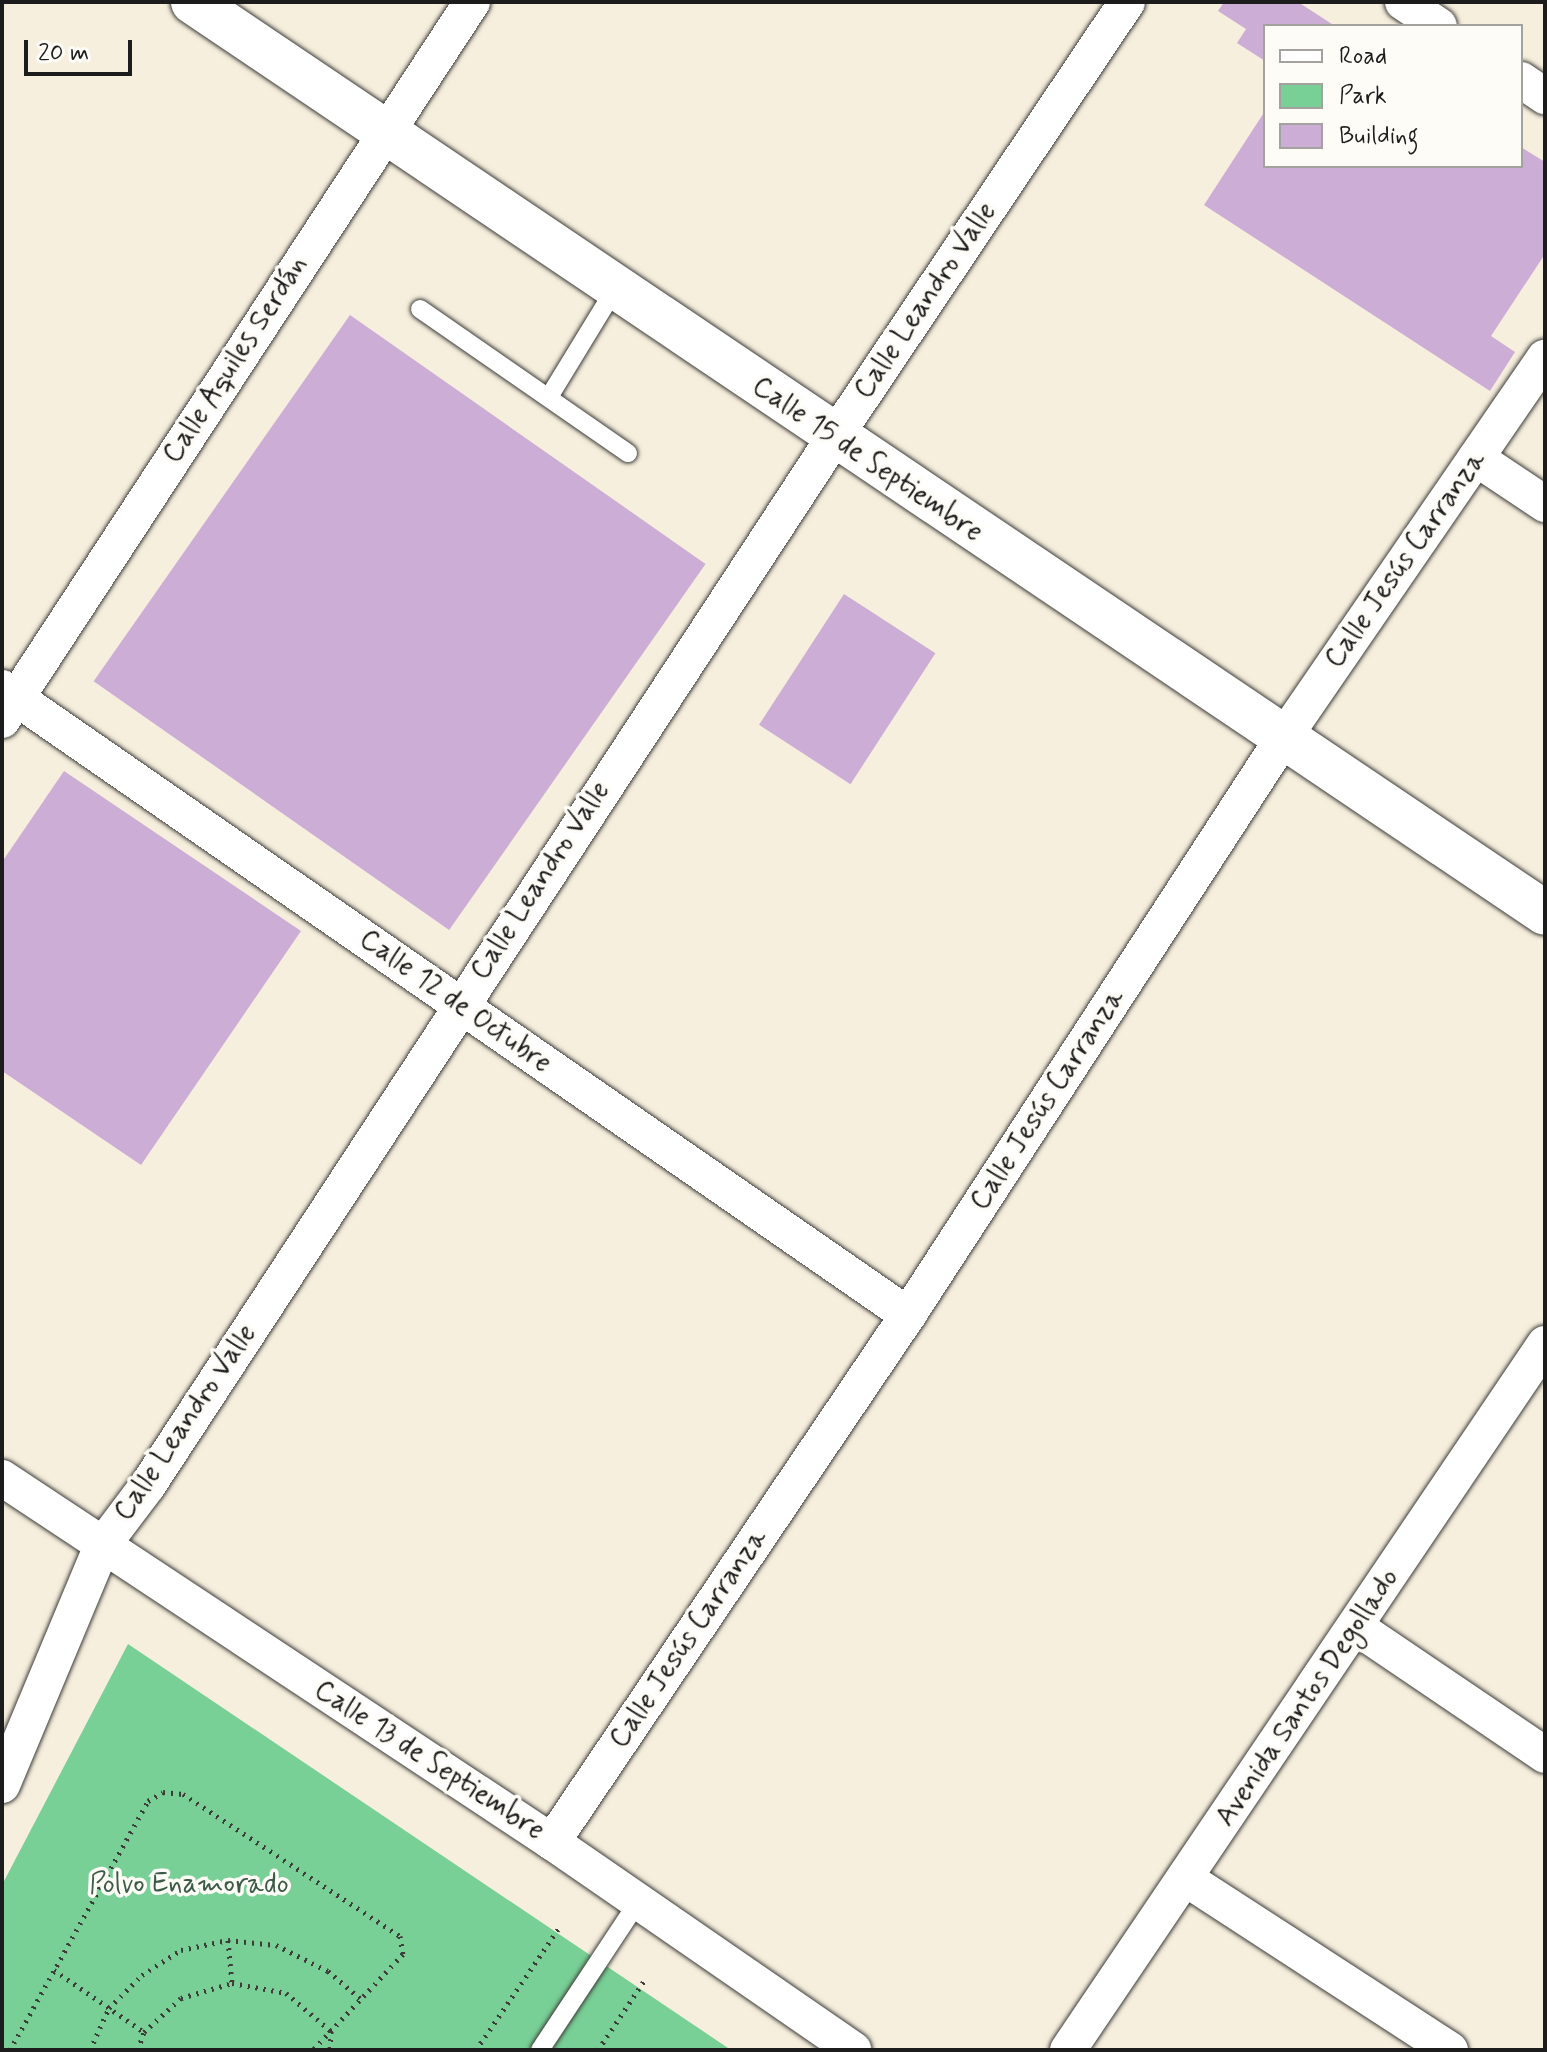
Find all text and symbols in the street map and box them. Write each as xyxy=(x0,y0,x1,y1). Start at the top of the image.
scale bar xyxy=(28,24,136,74)
legend xyxy=(1263,24,1523,168)
text: 20 m xyxy=(38,38,89,69)
text: Road xyxy=(1339,41,1387,72)
text: Park xyxy=(1339,81,1387,112)
text: Building xyxy=(1339,121,1419,152)
street label: Calle Leandro Valle xyxy=(848,196,1004,406)
street label: Calle Aquiles Serdán xyxy=(157,251,315,469)
street label: Calle 15 de Septiembre xyxy=(744,369,990,551)
street label: Calle Jesús Carranza xyxy=(1318,444,1494,676)
street label: Calle Leandro Valle xyxy=(464,776,618,986)
street label: Calle 12 de Octubre xyxy=(352,923,558,1081)
street label: Calle Jesús Carranza xyxy=(963,982,1133,1218)
street label: Calle Leandro Valle xyxy=(108,1318,264,1528)
street label: Calle Jesús Carranza xyxy=(602,1522,776,1756)
street label: Avenida Santos Degollado xyxy=(1210,1564,1406,1832)
street label: Calle 13 de Septiembre xyxy=(306,1673,552,1849)
park label: Polvo Enamorado xyxy=(91,1868,287,1902)

